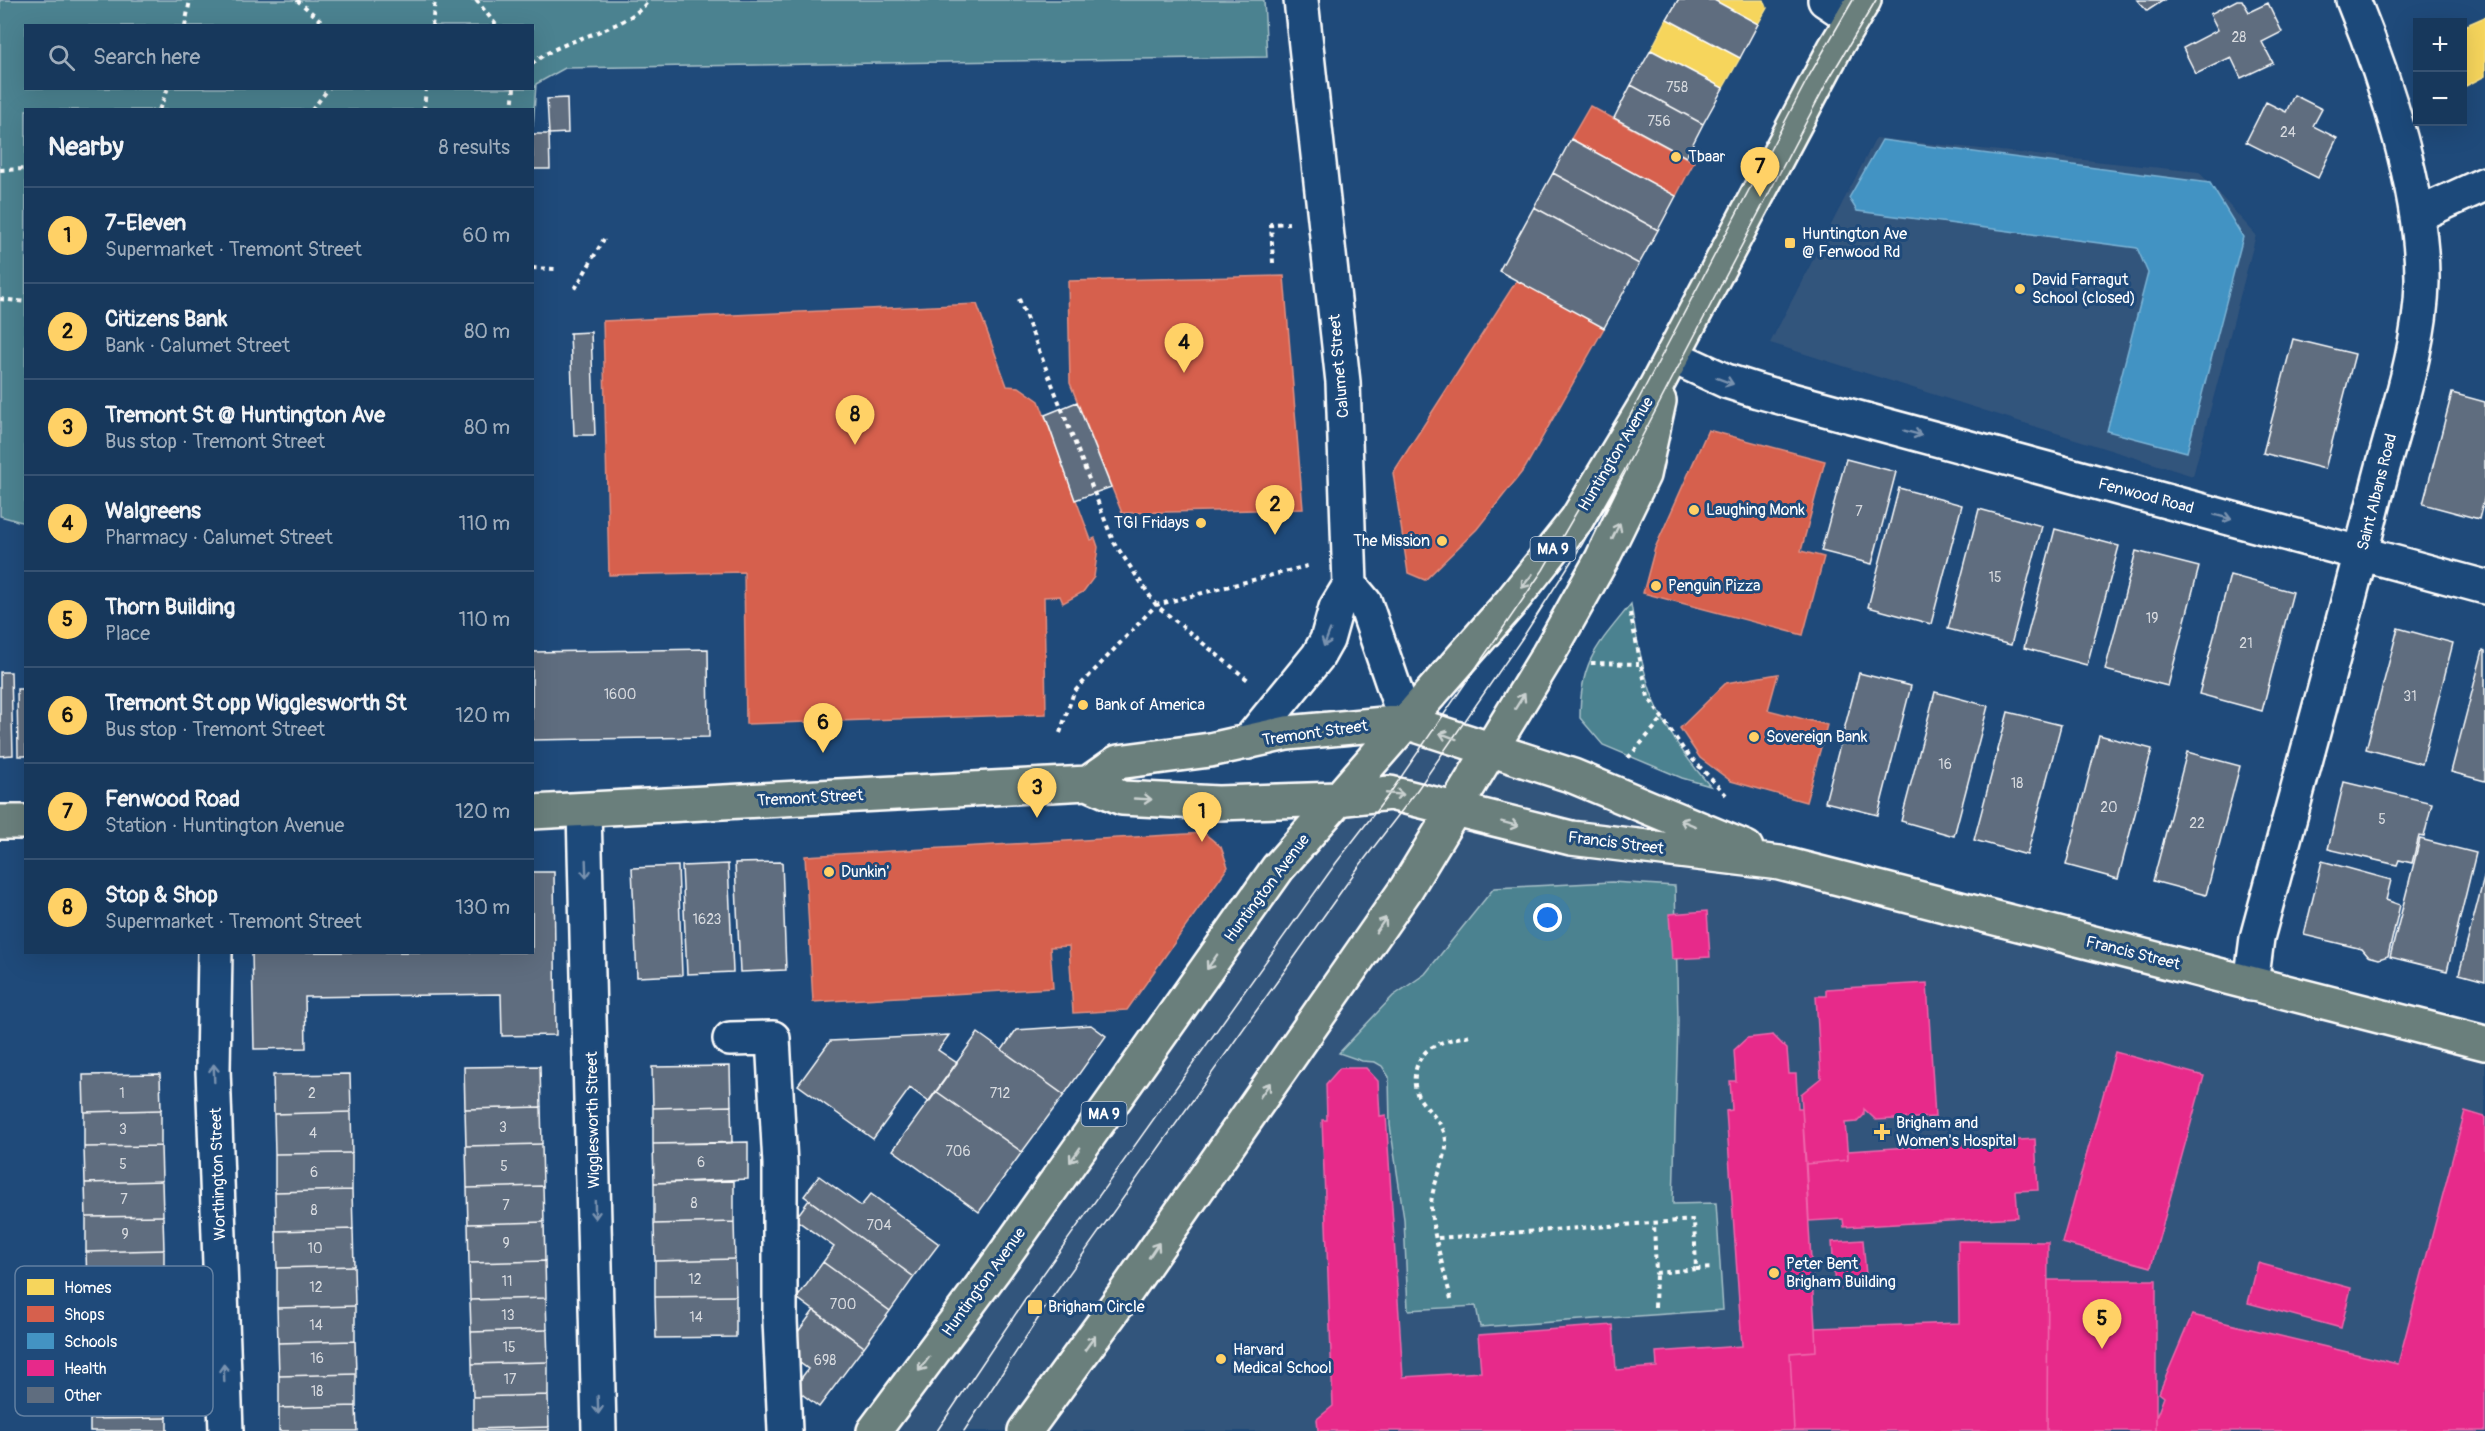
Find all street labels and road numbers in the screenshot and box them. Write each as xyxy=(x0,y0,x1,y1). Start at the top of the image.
street label: Calumet Street xyxy=(1324,313,1353,419)
street label: Huntington Avenue xyxy=(1574,393,1658,515)
street label: Saint Albans Road xyxy=(2353,431,2401,553)
street label: Fenwood Road xyxy=(2096,474,2196,518)
road number: MA 9 xyxy=(1530,537,1576,561)
street label: Tremont Street xyxy=(1261,716,1370,750)
street label: Tremont Street xyxy=(756,785,864,811)
street label: Francis Street xyxy=(1567,827,1666,859)
street label: Huntington Avenue xyxy=(1220,830,1314,946)
street label: Francis Street xyxy=(2084,932,2183,974)
street label: Wigglesworth Street xyxy=(582,1051,604,1189)
road number: MA 9 xyxy=(1082,1102,1126,1126)
street label: Worthington Street xyxy=(206,1107,230,1241)
street label: Huntington Avenue xyxy=(938,1223,1030,1340)

